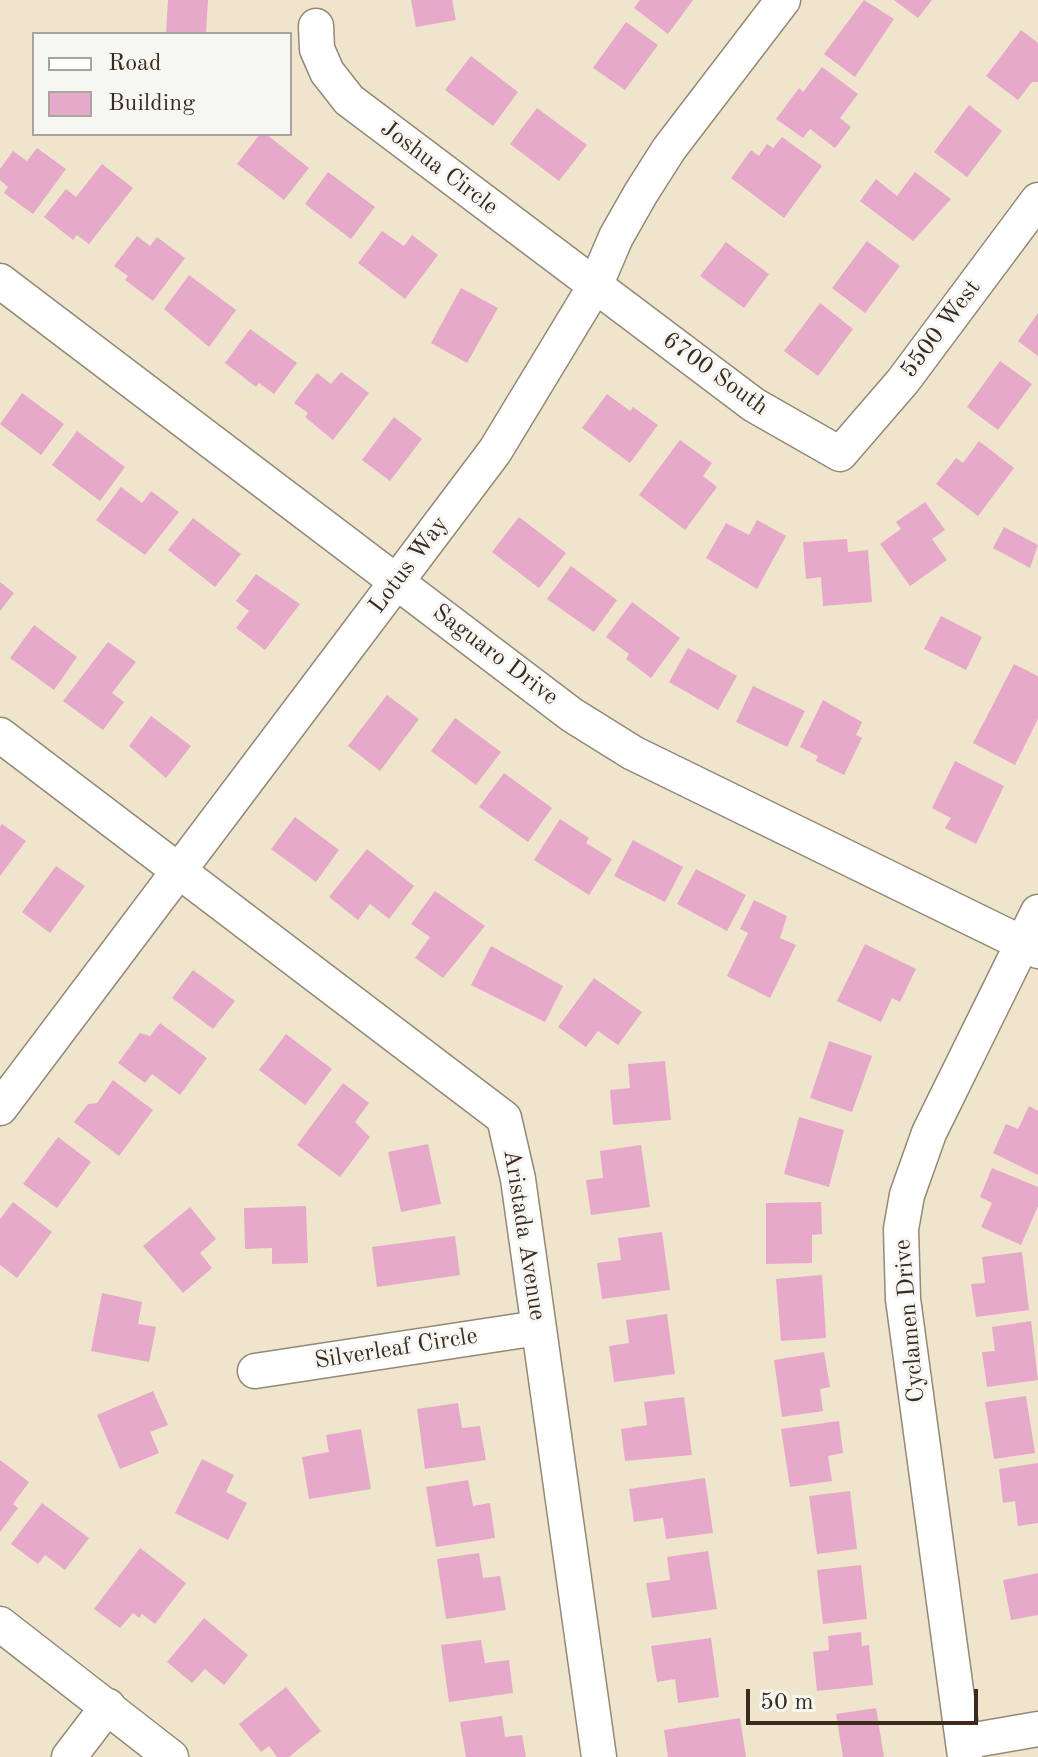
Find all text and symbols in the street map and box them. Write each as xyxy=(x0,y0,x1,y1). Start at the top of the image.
legend xyxy=(32,32,292,136)
text: Road xyxy=(108,52,161,76)
text: Building xyxy=(108,92,195,116)
street label: Joshua Circle xyxy=(374,114,504,222)
street label: 5500 West xyxy=(895,274,987,384)
street label: 6700 South xyxy=(657,326,773,422)
street label: Lotus Way xyxy=(363,511,455,619)
street label: Saguaro Drive xyxy=(426,598,564,712)
street label: Aristada Avenue xyxy=(496,1147,552,1323)
street label: Cyclamen Drive xyxy=(889,1238,931,1404)
street label: Silverleaf Circle xyxy=(312,1322,480,1376)
scale bar xyxy=(750,1673,982,1723)
text: 50 m xyxy=(760,1691,814,1715)

